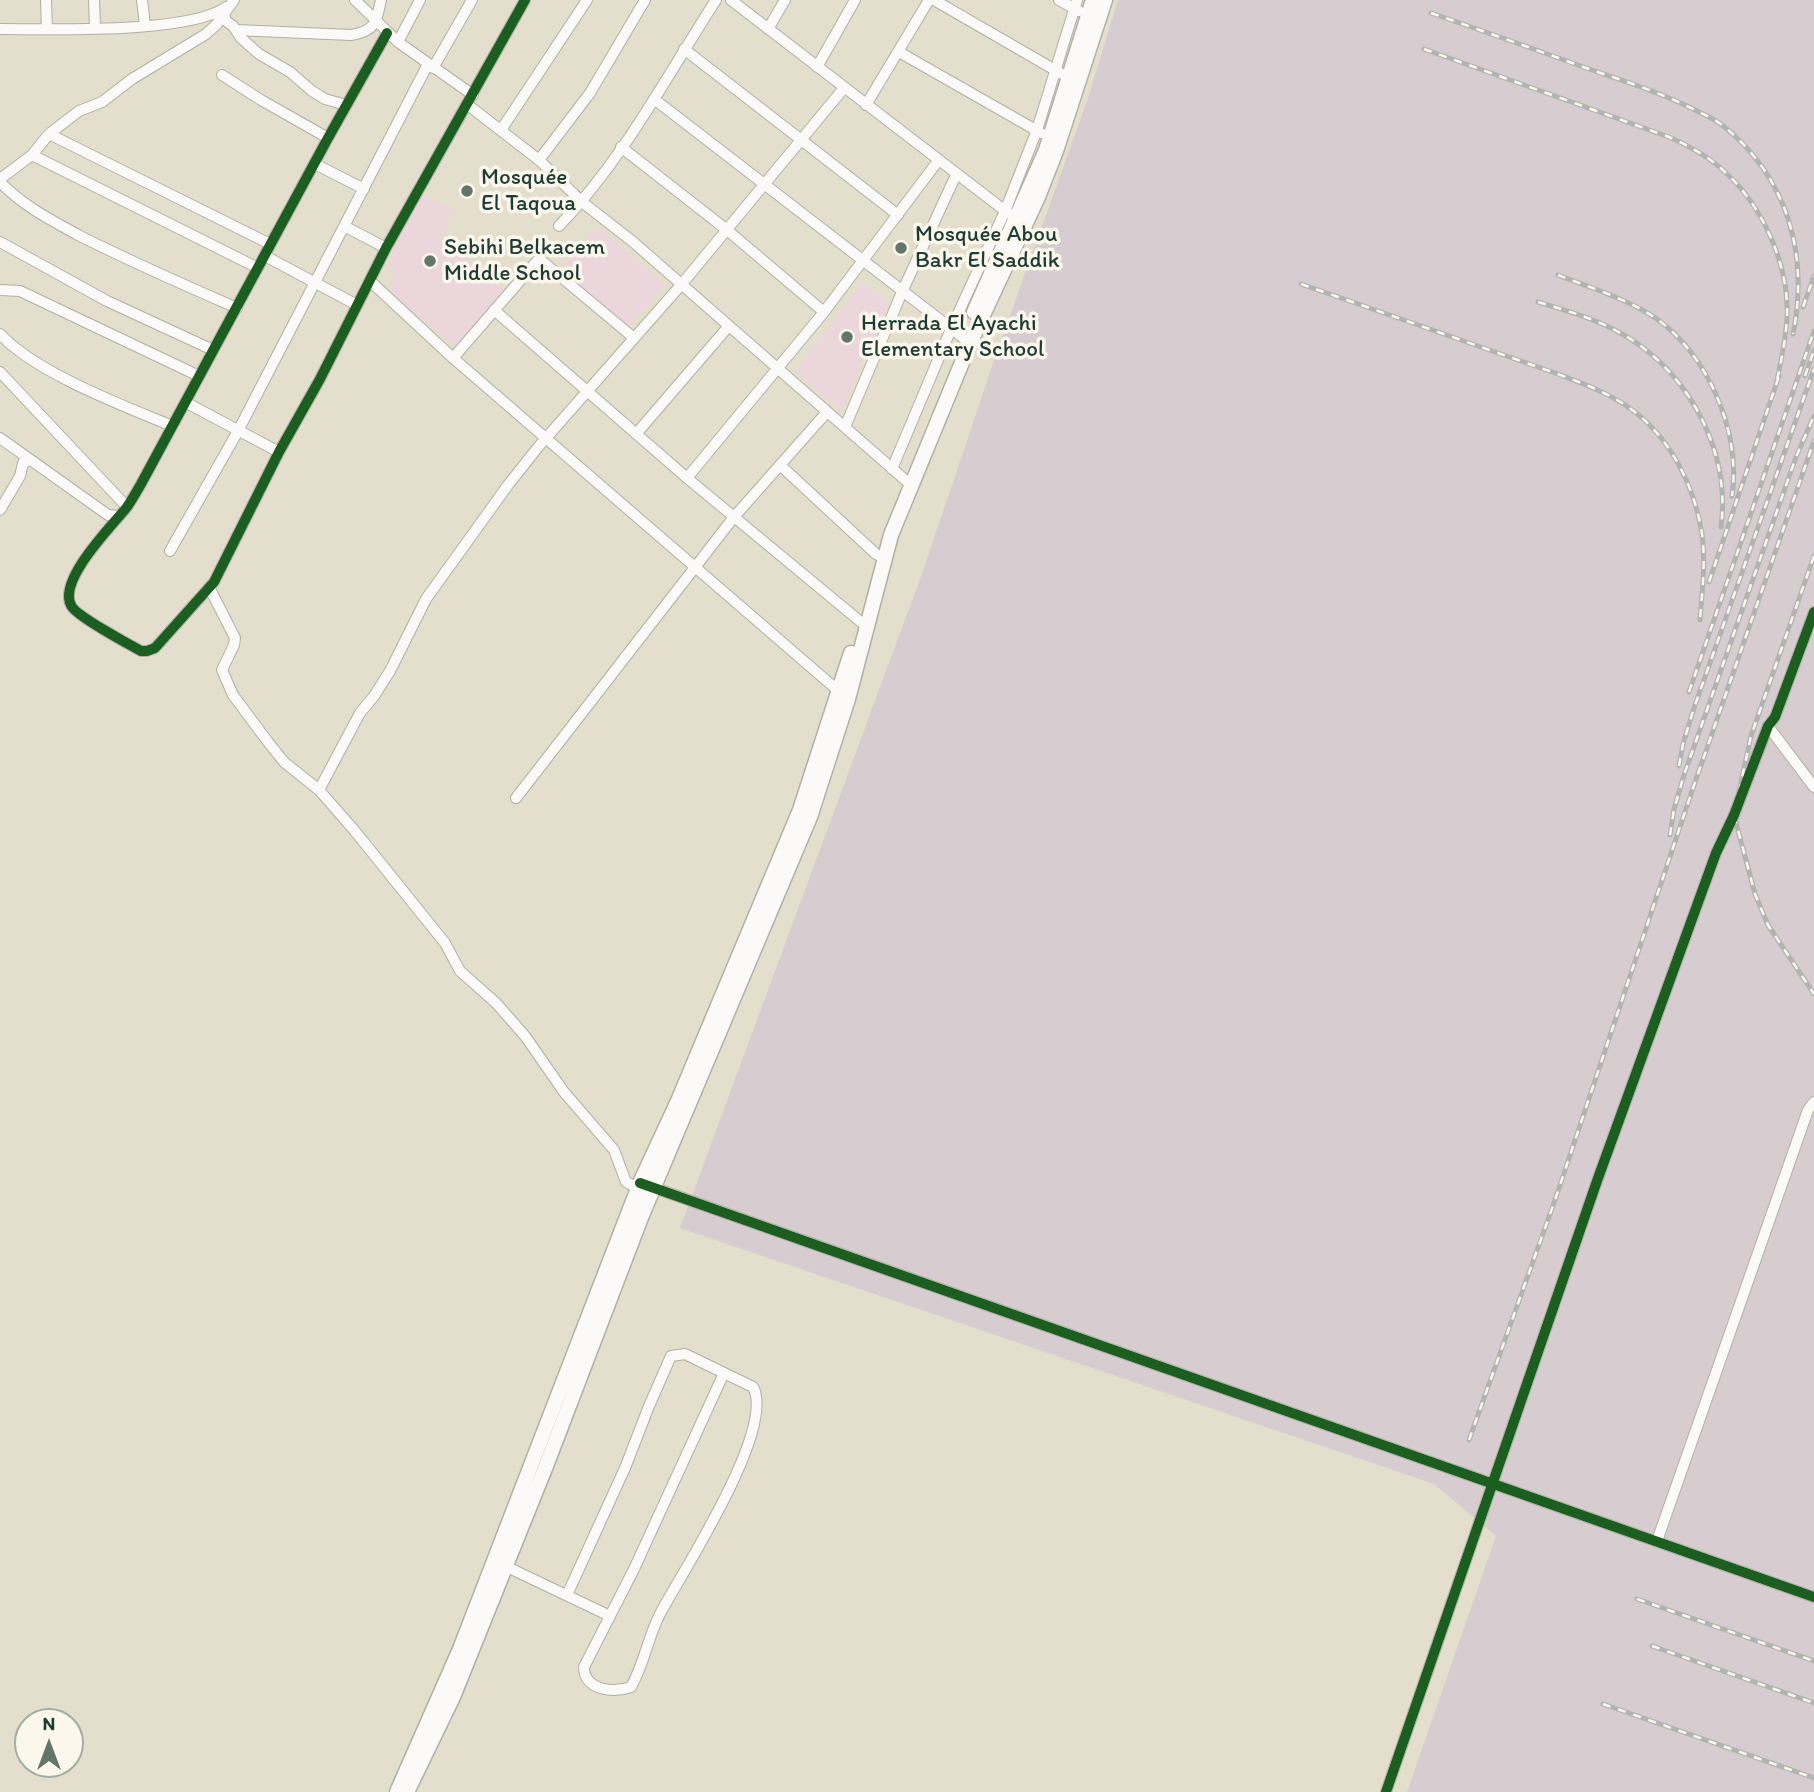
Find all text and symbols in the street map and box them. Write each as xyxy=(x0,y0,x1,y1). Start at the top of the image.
place label: Mosquée El Taqoua xyxy=(481,164,576,218)
marker: Mosquée El Taqoua xyxy=(459,183,475,199)
place label: Mosquée Abou Bakr El Saddik xyxy=(915,221,1060,275)
place label: Sebihi Belkacem Middle School xyxy=(444,234,605,288)
marker: Mosquée Abou Bakr El Saddik xyxy=(893,240,909,256)
marker: Sebihi Belkacem Middle School xyxy=(422,253,438,269)
place label: Herrada El Ayachi Elementary School xyxy=(861,310,1044,364)
marker: Herrada El Ayachi Elementary School xyxy=(839,329,855,345)
north arrow xyxy=(14,1708,84,1778)
text: N xyxy=(43,1712,55,1735)

